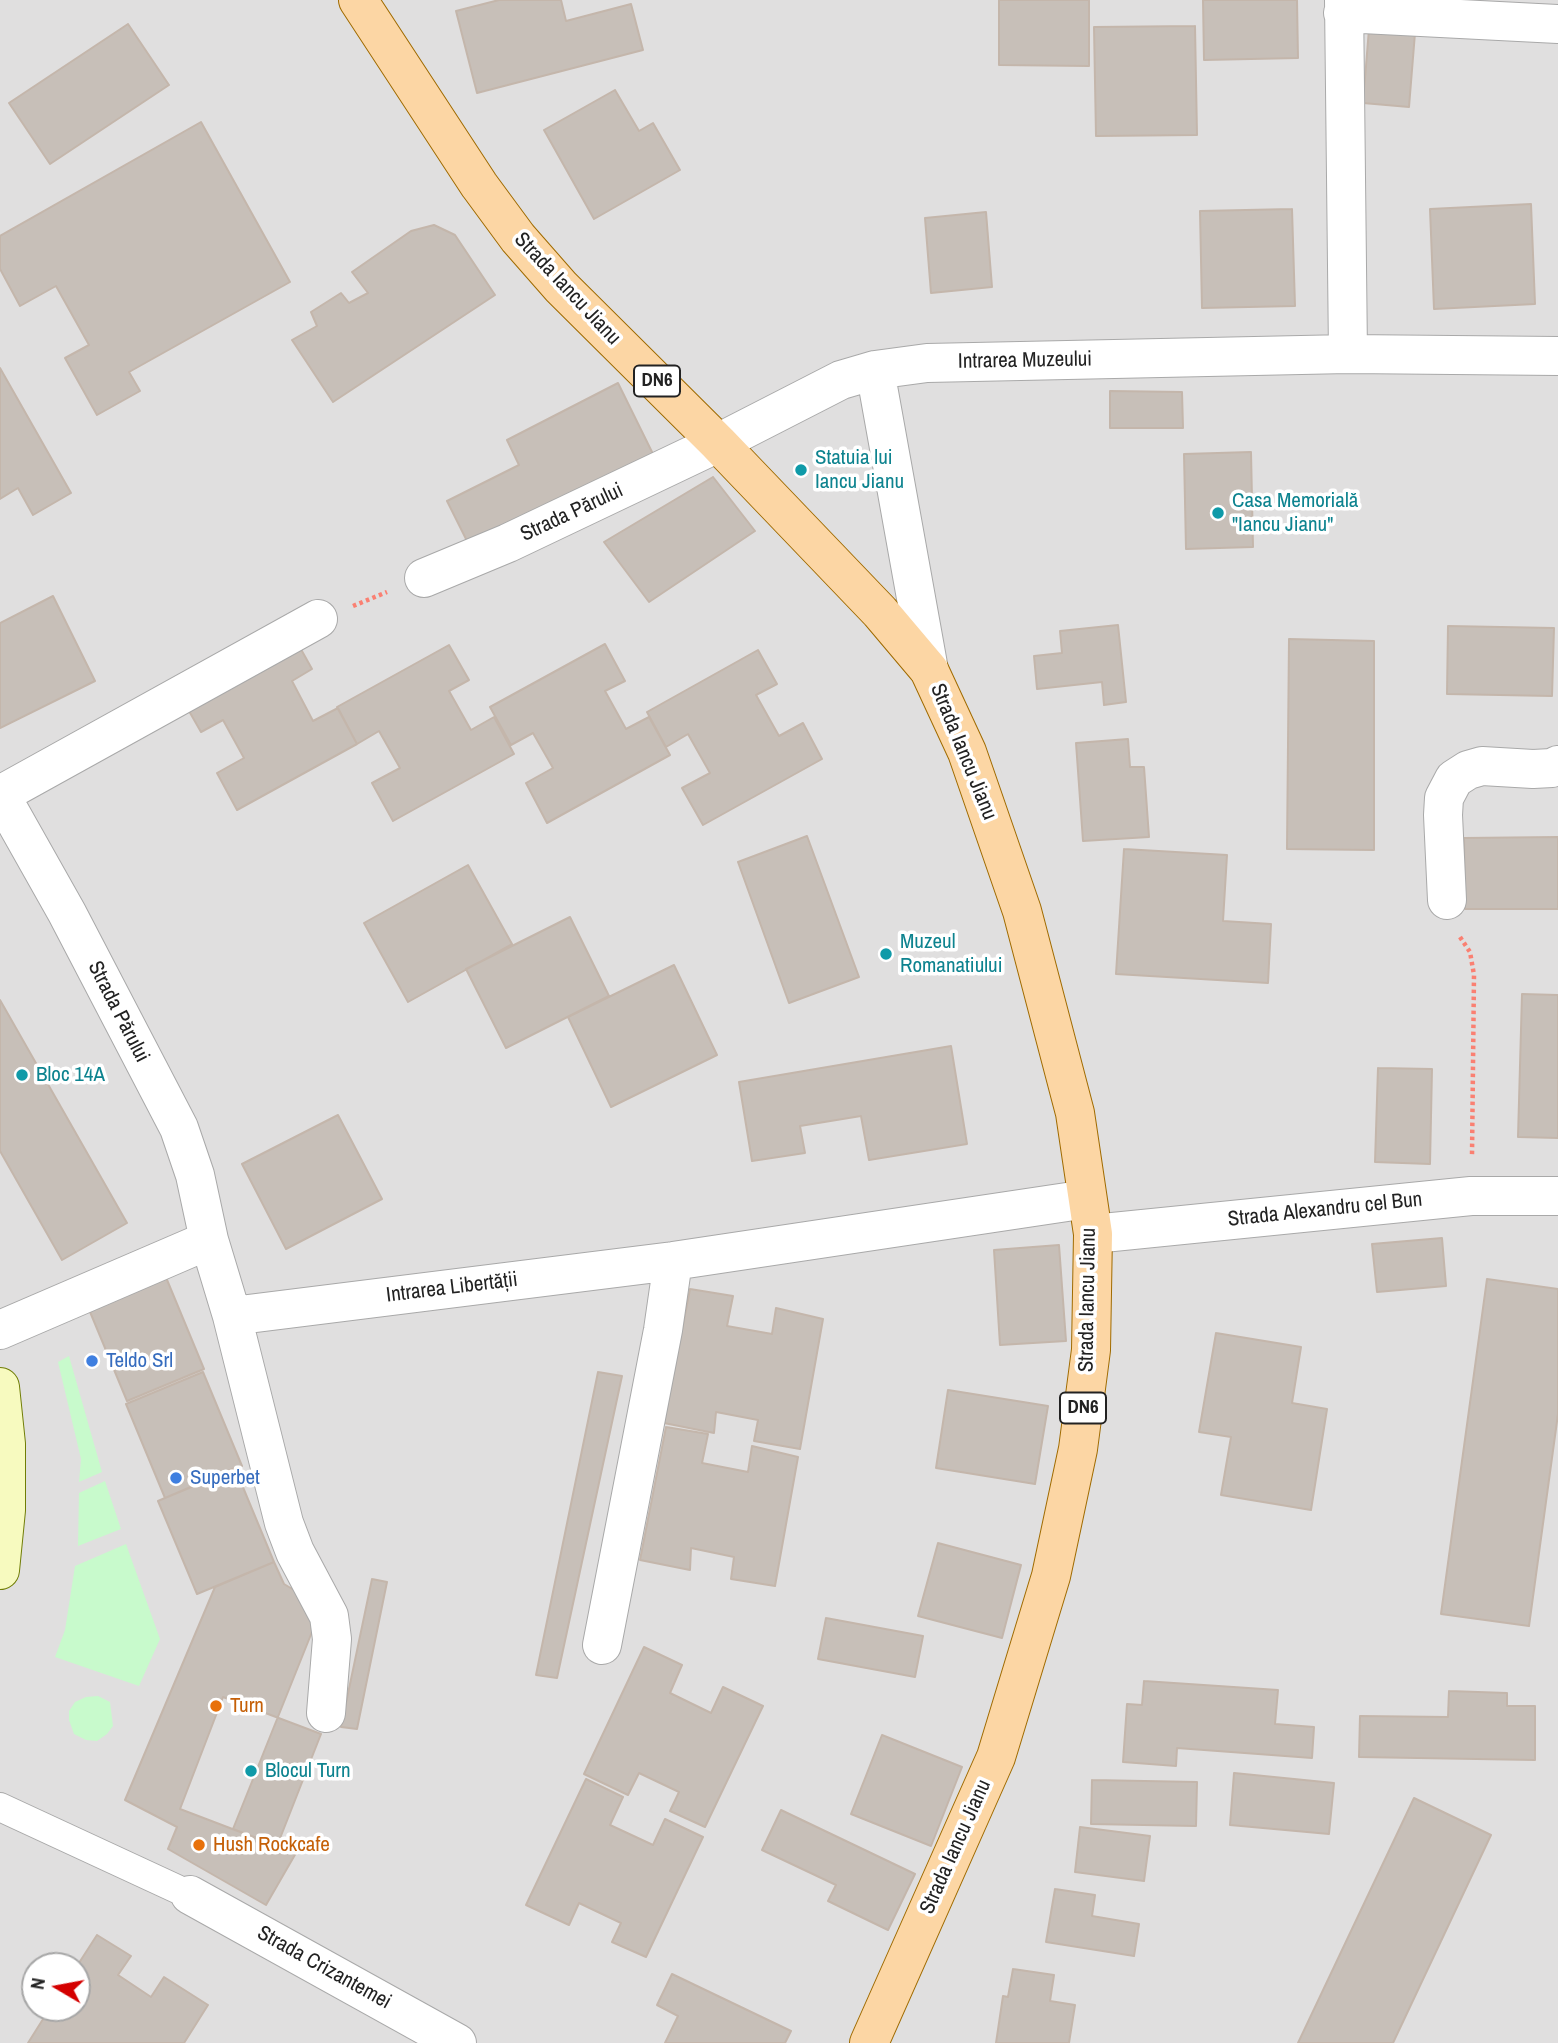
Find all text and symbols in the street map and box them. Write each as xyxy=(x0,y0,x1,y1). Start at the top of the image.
street label: Strada Iancu Jianu xyxy=(508,228,626,350)
street label: Intrarea Muzeului xyxy=(958,347,1092,375)
road number: DN6 xyxy=(634,366,680,396)
place label: Statuia lui Iancu Jianu xyxy=(815,445,904,495)
marker: Statuia lui Iancu Jianu xyxy=(793,462,809,478)
street label: Strada Părului xyxy=(517,478,627,548)
place label: Casa Memorială "Iancu Jianu" xyxy=(1232,488,1358,538)
marker: Casa Memorială "Iancu Jianu" xyxy=(1210,505,1226,521)
street label: Strada Iancu Jianu xyxy=(924,680,1002,824)
place label: Muzeul Romanatiului xyxy=(900,929,1002,979)
marker: Muzeul Romanatiului xyxy=(878,946,894,962)
street label: Strada Părului xyxy=(82,957,154,1067)
place label: Bloc 14A xyxy=(36,1062,105,1088)
marker: Bloc 14A xyxy=(14,1067,30,1083)
street label: Strada Alexandru cel Bun xyxy=(1227,1187,1423,1233)
street label: Strada Iancu Jianu xyxy=(1074,1228,1102,1372)
street label: Intrarea Libertății xyxy=(385,1267,519,1309)
place label: Teldo Srl xyxy=(106,1348,173,1374)
marker: Teldo Srl xyxy=(84,1353,100,1369)
road number: DN6 xyxy=(1060,1392,1106,1424)
place label: Superbet xyxy=(190,1465,260,1491)
marker: Superbet xyxy=(168,1470,184,1486)
place label: Turn xyxy=(230,1693,264,1719)
marker: Turn xyxy=(208,1698,224,1714)
place label: Blocul Turn xyxy=(265,1758,351,1784)
marker: Blocul Turn xyxy=(243,1763,259,1779)
street label: Strada Iancu Jianu xyxy=(915,1776,997,1918)
place label: Hush Rockcafe xyxy=(213,1832,330,1858)
marker: Hush Rockcafe xyxy=(191,1837,207,1853)
street label: Strada Crizantemei xyxy=(253,1921,395,2015)
north arrow xyxy=(21,1952,91,2022)
text: N xyxy=(24,1976,51,1991)

